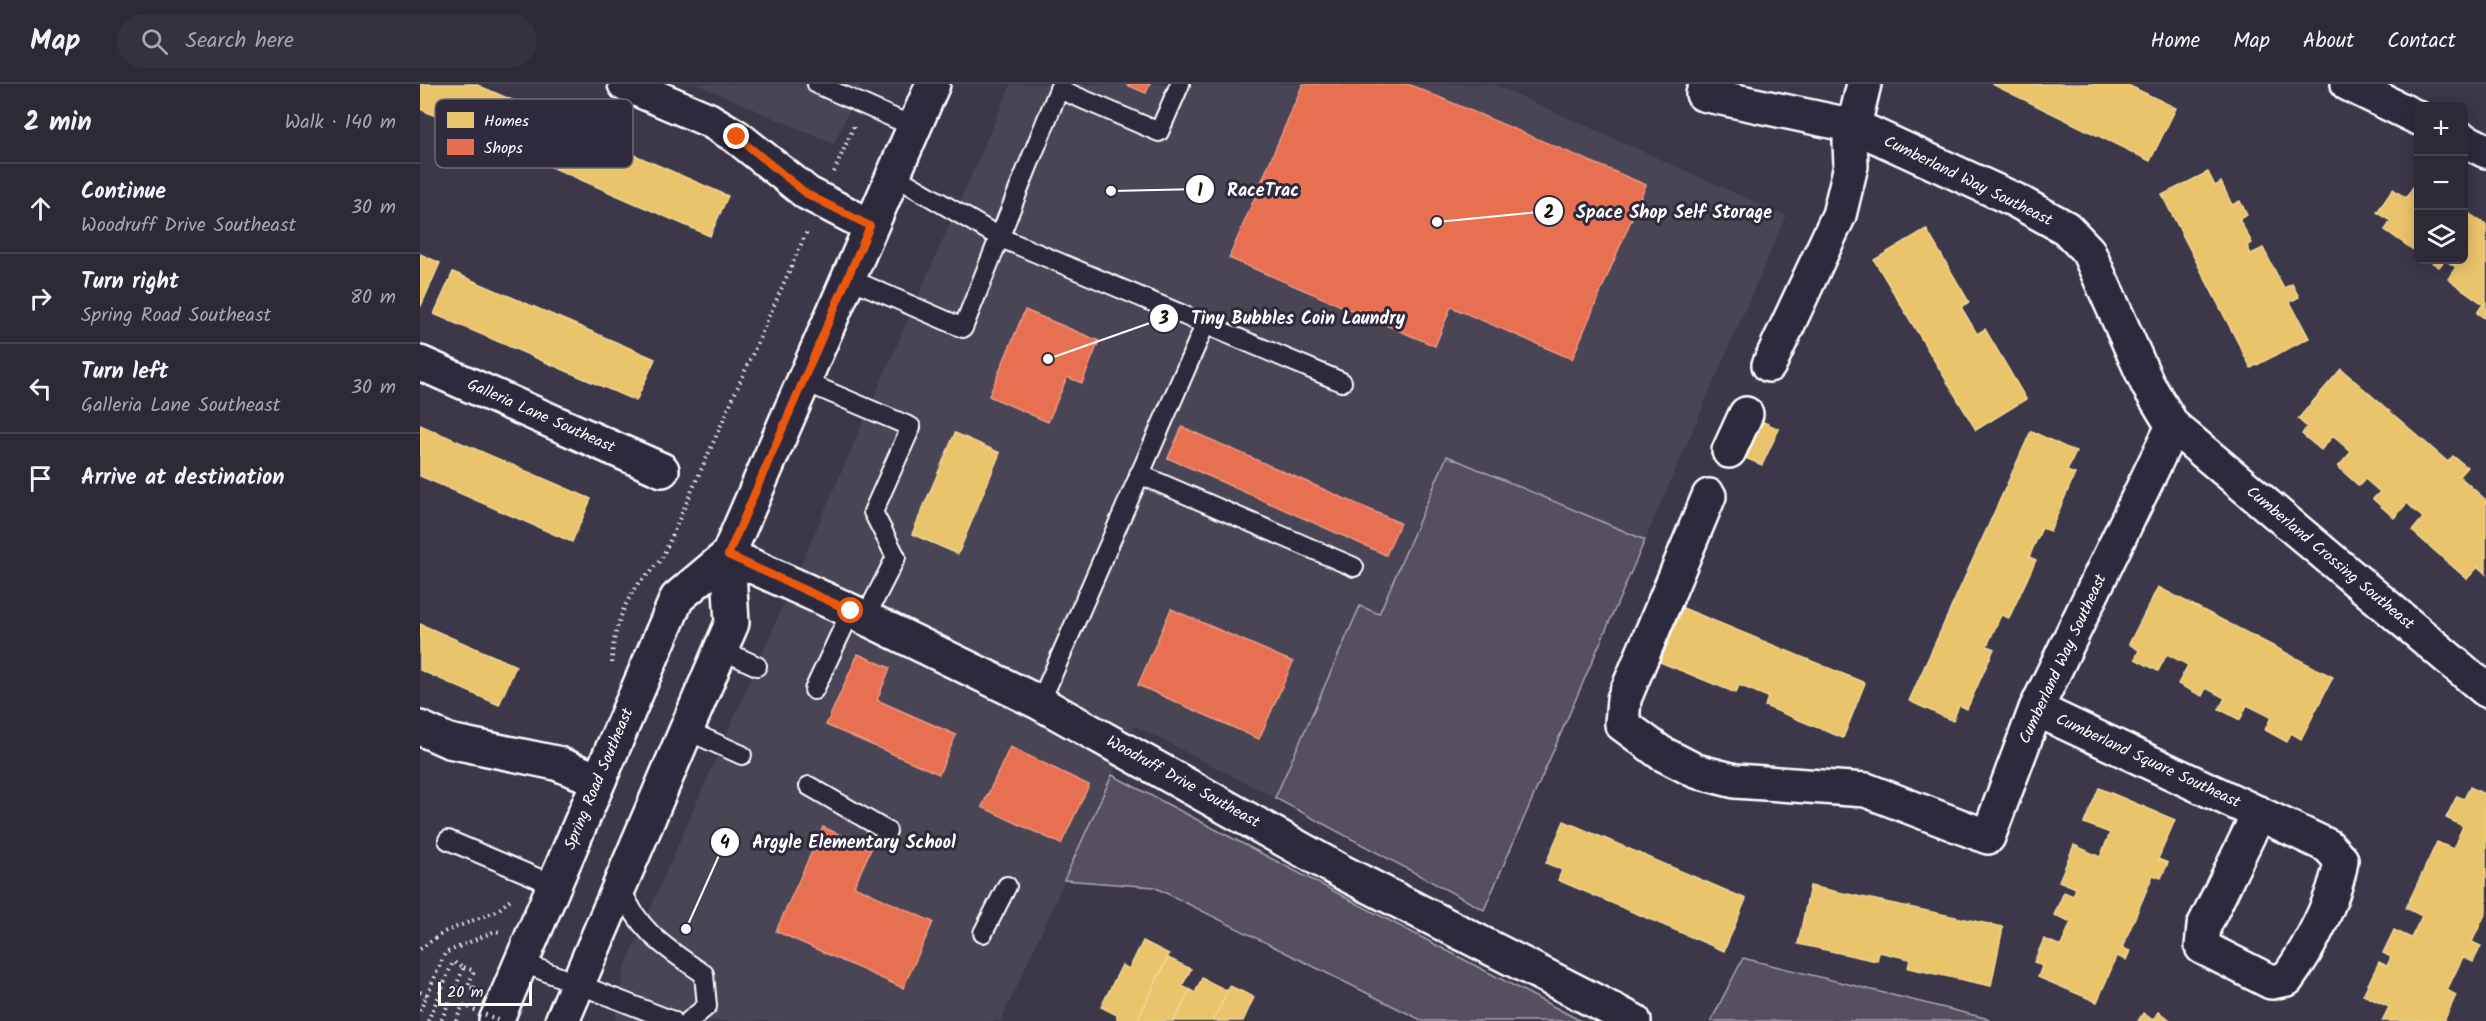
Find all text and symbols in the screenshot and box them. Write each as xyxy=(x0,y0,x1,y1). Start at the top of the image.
search box xyxy=(117,14,537,68)
text: Map xyxy=(30,19,81,64)
text: Search here xyxy=(186,24,294,59)
icon: search xyxy=(138,25,171,58)
text: Home xyxy=(2151,25,2200,58)
text: Map xyxy=(2233,25,2270,58)
text: About xyxy=(2303,25,2354,58)
text: Contact xyxy=(2387,25,2456,58)
legend xyxy=(435,99,633,168)
text: 2 min xyxy=(24,102,92,144)
map controls xyxy=(2414,102,2468,264)
button: + xyxy=(2414,102,2468,156)
text: Walk · 140 m xyxy=(285,107,396,139)
text: Homes xyxy=(484,109,529,134)
route end xyxy=(723,123,749,149)
street label: Cumberland Way Southeast xyxy=(1879,129,2057,233)
text: Shops xyxy=(484,136,523,161)
button: − xyxy=(2414,156,2468,210)
callout: RaceTrac xyxy=(1185,171,1311,207)
text: Continue xyxy=(81,175,166,210)
text: 1 xyxy=(1197,177,1203,206)
text: RaceTrac xyxy=(1227,177,1299,206)
icon: ahead xyxy=(24,192,57,225)
text: 30 m xyxy=(351,192,396,224)
callout: Space Shop Self Storage xyxy=(1534,193,1784,229)
text: 2 xyxy=(1544,199,1554,228)
text: Space Shop Self Storage xyxy=(1576,199,1772,228)
text: Woodruff Drive Southeast xyxy=(81,210,296,242)
button: layers xyxy=(2414,210,2468,264)
text: Turn right xyxy=(81,265,179,300)
icon: right xyxy=(24,282,57,315)
text: 80 m xyxy=(350,282,396,314)
text: Spring Road Southeast xyxy=(81,300,271,332)
callout: Tiny Bubbles Coin Laundry xyxy=(1149,300,1417,336)
text: 3 xyxy=(1158,305,1169,334)
text: Tiny Bubbles Coin Laundry xyxy=(1191,305,1406,334)
text: Turn left xyxy=(81,355,168,390)
icon: left xyxy=(24,372,57,405)
text: 30 m xyxy=(351,372,396,404)
street label: Galleria Lane Southeast xyxy=(463,372,620,460)
text: Galleria Lane Southeast xyxy=(81,390,281,422)
text: Arrive at destination xyxy=(81,461,284,496)
icon: arrive xyxy=(24,462,57,495)
street label: Cumberland Crossing Southeast xyxy=(2240,480,2420,637)
street label: Cumberland Way Southeast xyxy=(2013,569,2114,748)
route start xyxy=(837,597,863,623)
street label: Spring Road Southeast xyxy=(558,703,641,854)
street label: Cumberland Square Southeast xyxy=(2051,707,2245,815)
street label: Woodruff Drive Southeast xyxy=(1102,729,1265,835)
callout: Argyle Elementary School xyxy=(710,824,968,860)
text: 4 xyxy=(720,829,730,858)
text: Argyle Elementary School xyxy=(752,829,956,858)
scale bar xyxy=(438,979,532,1006)
text: 20 m xyxy=(447,980,483,1005)

